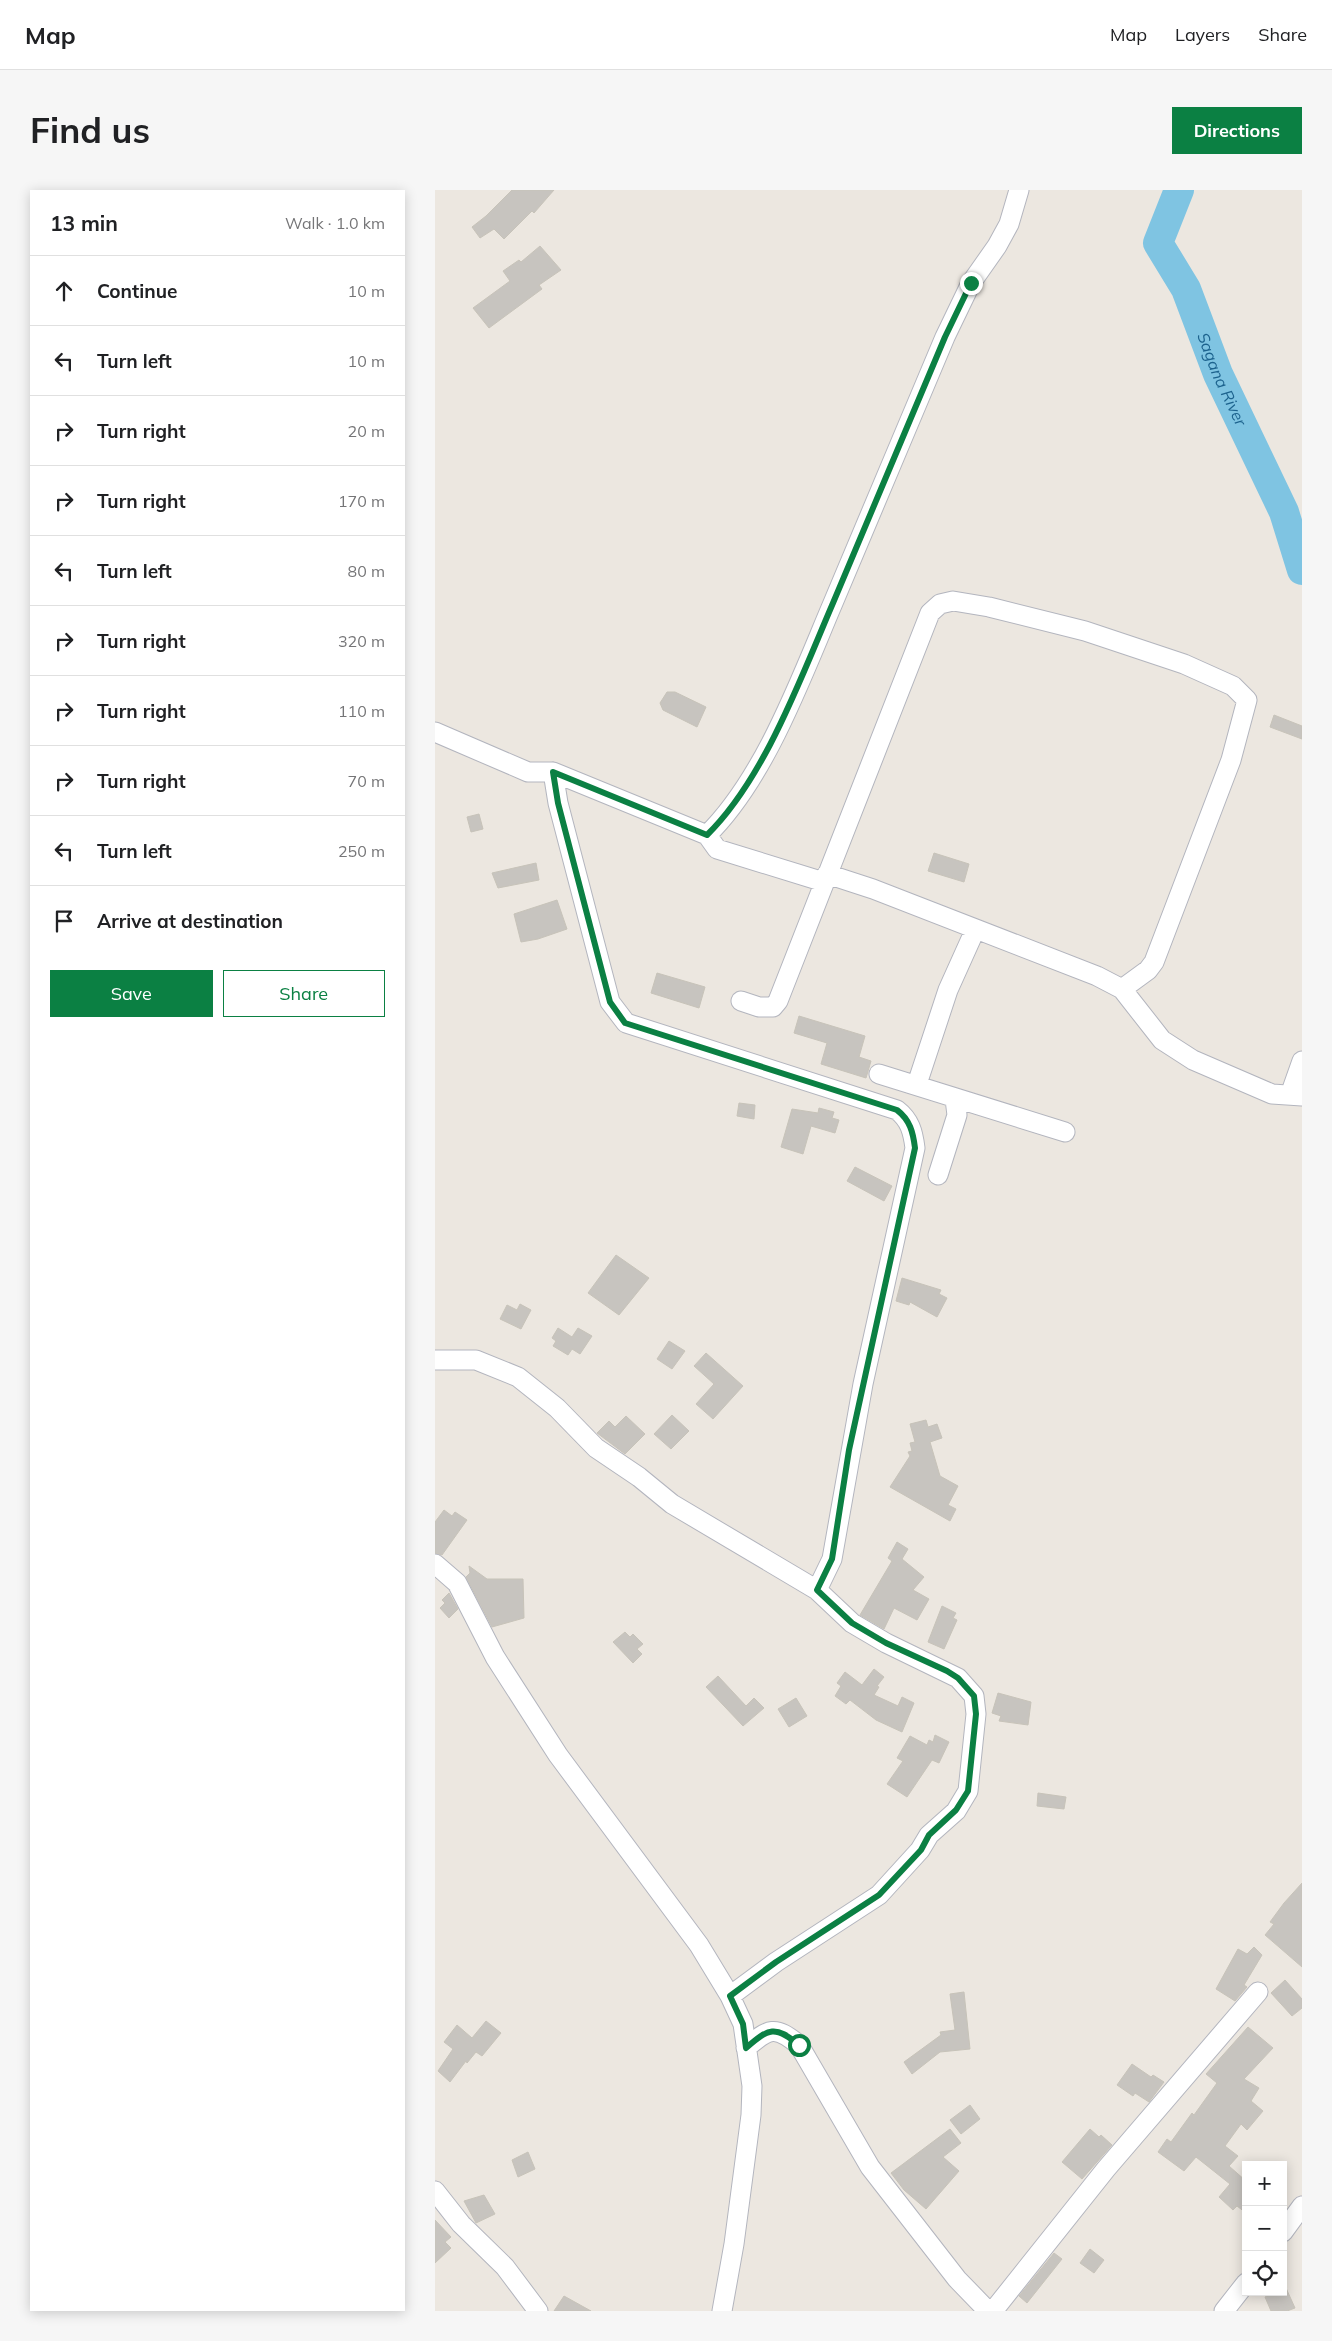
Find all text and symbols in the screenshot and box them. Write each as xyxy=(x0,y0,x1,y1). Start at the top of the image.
text: Map xyxy=(25,20,76,50)
text: Map xyxy=(1110,23,1147,46)
text: Layers xyxy=(1175,23,1230,46)
text: Share xyxy=(1258,23,1307,46)
button: Directions xyxy=(1172,107,1302,154)
text: Find us xyxy=(30,108,150,152)
text: 13 min xyxy=(50,210,118,236)
text: Walk · 1.0 km xyxy=(285,213,385,233)
route end xyxy=(960,272,983,295)
icon: ahead xyxy=(50,277,78,305)
text: Continue xyxy=(97,279,177,303)
text: 10 m xyxy=(348,281,385,301)
water label: Sagana River xyxy=(1193,330,1252,430)
icon: left xyxy=(50,347,78,375)
text: Turn left xyxy=(97,349,172,373)
text: 10 m xyxy=(348,351,385,371)
icon: right xyxy=(50,417,78,445)
text: Turn right xyxy=(97,419,186,443)
text: 20 m xyxy=(348,421,385,441)
icon: right xyxy=(50,487,78,515)
text: Turn right xyxy=(97,489,186,513)
text: 170 m xyxy=(338,491,385,511)
icon: left xyxy=(50,557,78,585)
text: Turn left xyxy=(97,559,172,583)
text: 80 m xyxy=(348,561,385,581)
icon: right xyxy=(50,627,78,655)
text: Turn right xyxy=(97,629,186,653)
text: 320 m xyxy=(338,631,385,651)
icon: right xyxy=(50,697,78,725)
text: Turn right xyxy=(97,699,186,723)
text: 110 m xyxy=(338,701,385,721)
icon: right xyxy=(50,767,78,795)
text: Turn right xyxy=(97,769,186,793)
text: 70 m xyxy=(348,771,385,791)
icon: left xyxy=(50,837,78,865)
text: Turn left xyxy=(97,839,172,863)
text: 250 m xyxy=(338,841,385,861)
icon: arrive xyxy=(50,907,78,935)
text: Arrive at destination xyxy=(97,909,283,933)
button: Save xyxy=(50,970,213,1017)
button: Share xyxy=(223,970,385,1017)
route start xyxy=(788,2034,811,2057)
map controls xyxy=(1242,2161,1287,2296)
button: + xyxy=(1242,2161,1287,2206)
button: − xyxy=(1242,2206,1287,2251)
button: locate xyxy=(1242,2251,1287,2296)

